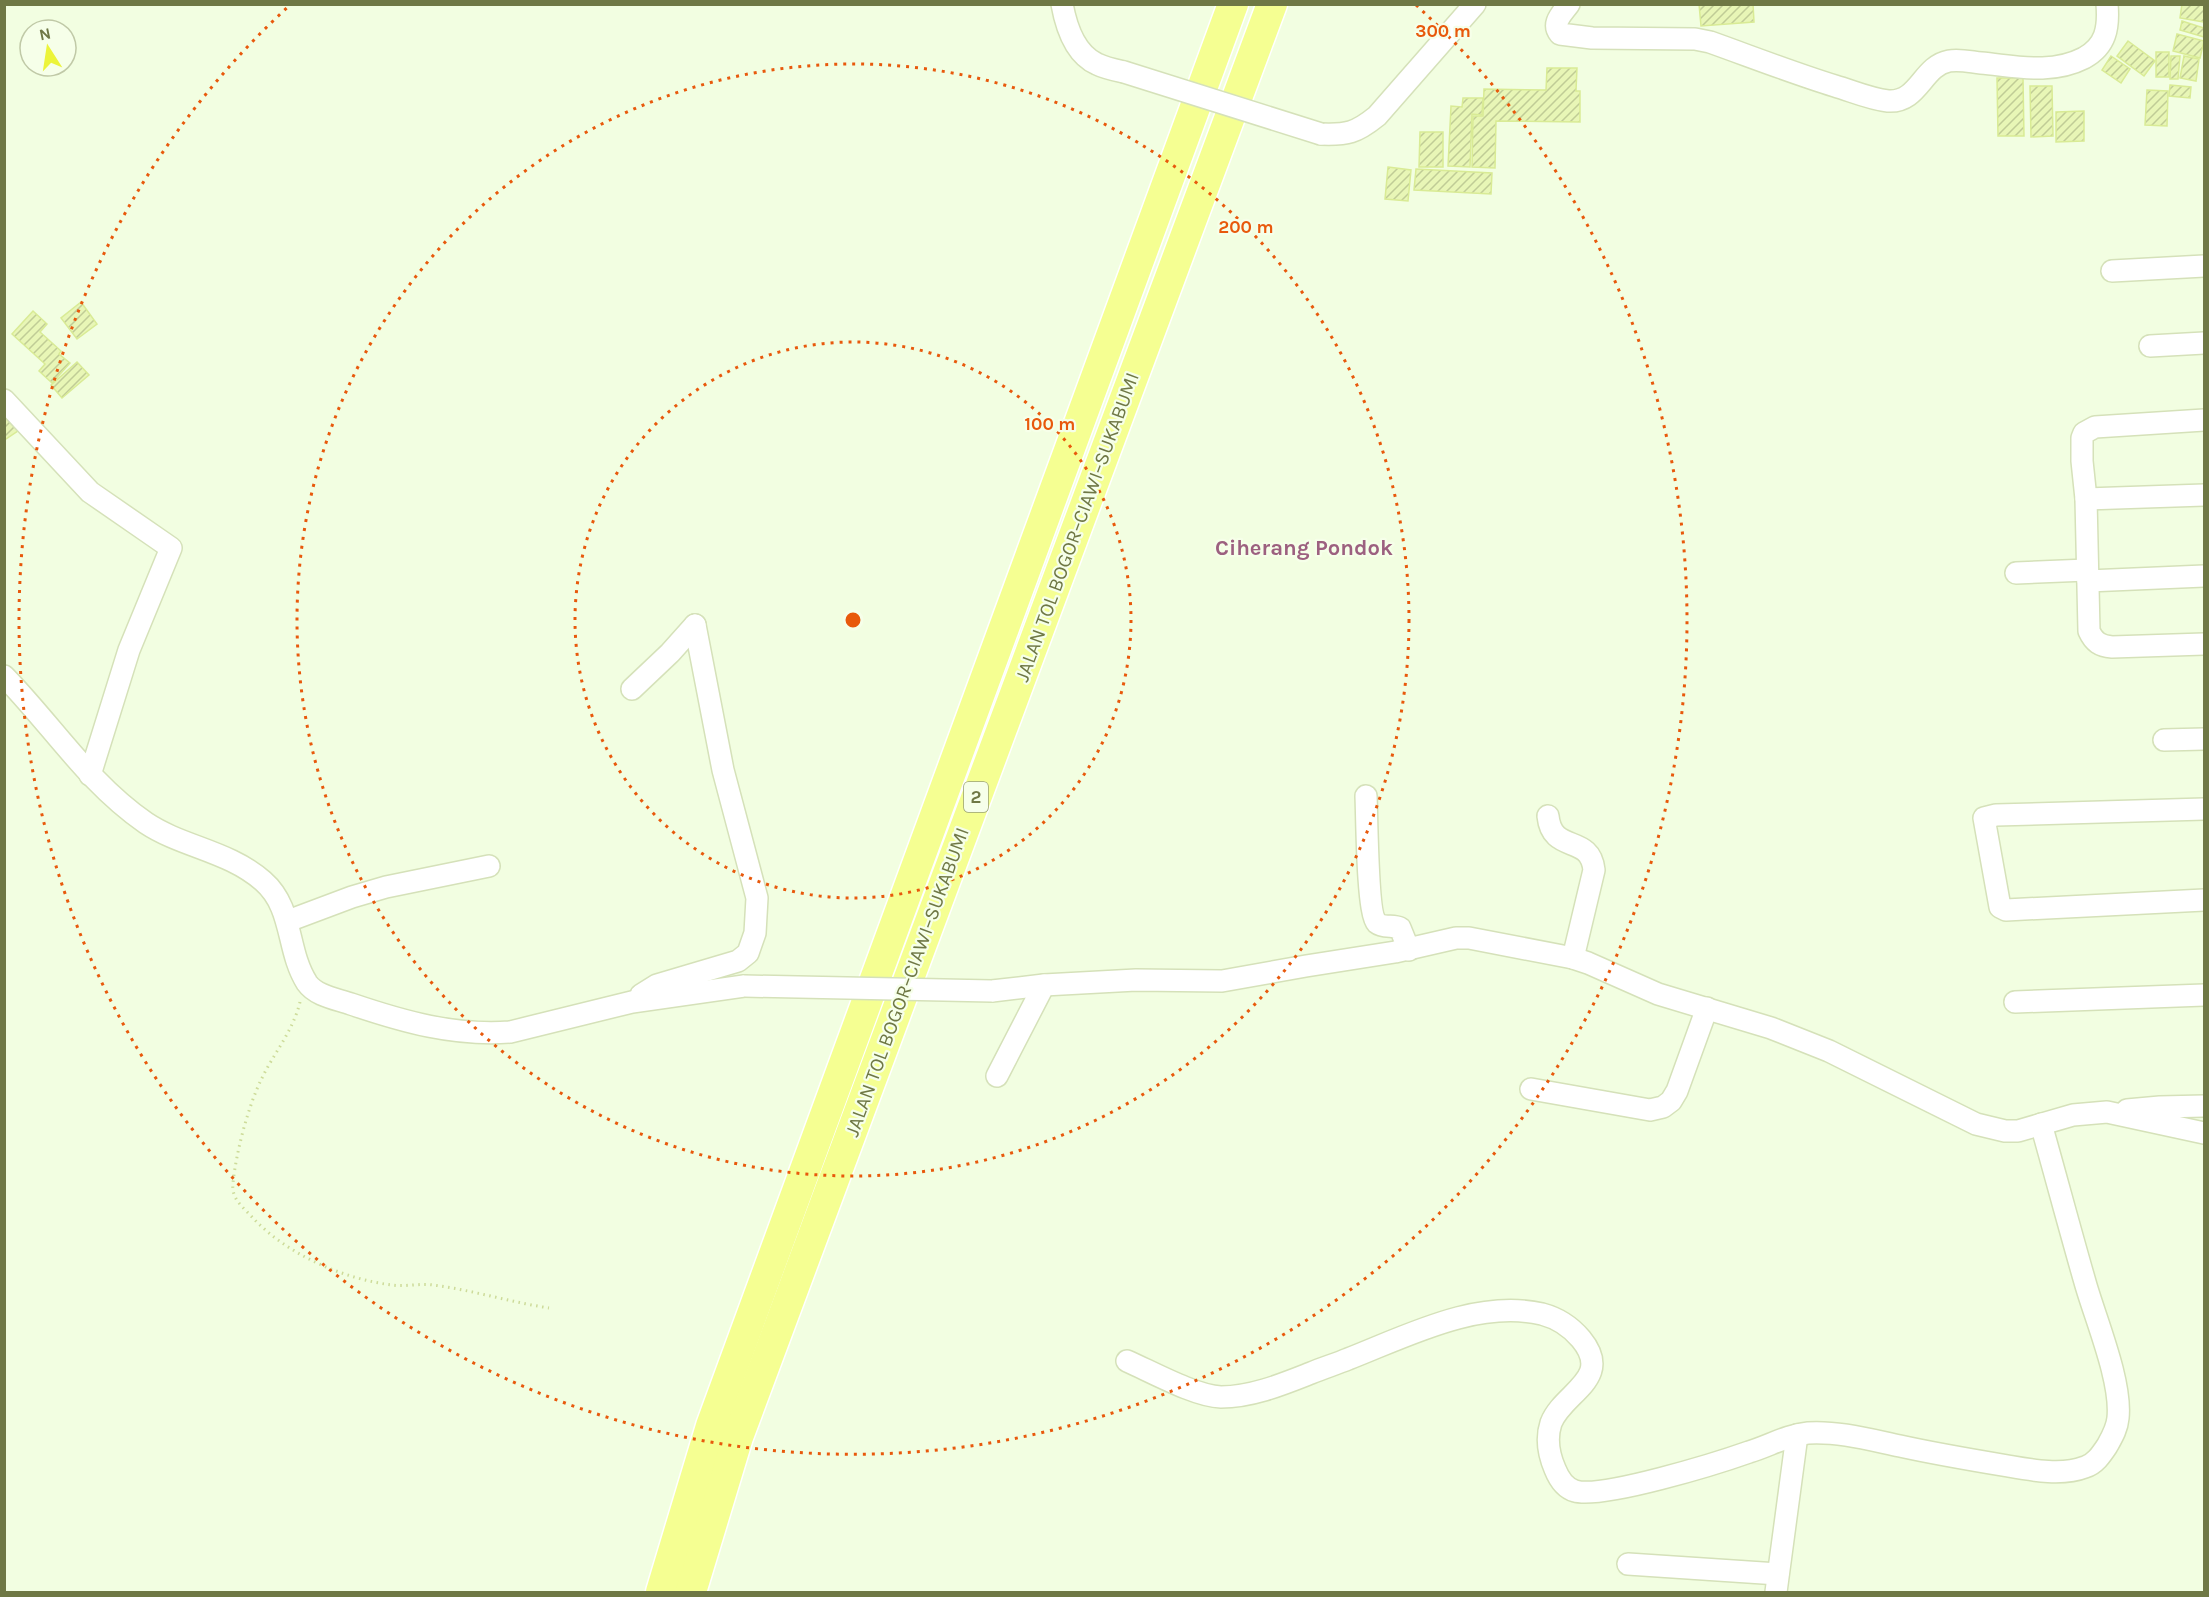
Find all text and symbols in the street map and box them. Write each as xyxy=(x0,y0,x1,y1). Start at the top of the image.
north arrow xyxy=(18,18,78,78)
text: 300 m xyxy=(1415,20,1471,42)
text: N xyxy=(37,23,53,44)
text: 200 m xyxy=(1218,216,1274,238)
street label: JALAN TOL BOGOR–CIAWI–SUKABUMI xyxy=(1010,369,1144,685)
text: 100 m xyxy=(1025,413,1075,435)
district label: Ciherang Pondok xyxy=(1215,535,1393,561)
centre of rings xyxy=(843,610,863,630)
road number: 2 xyxy=(964,782,988,812)
street label: JALAN TOL BOGOR–CIAWI–SUKABUMI xyxy=(840,824,974,1140)

